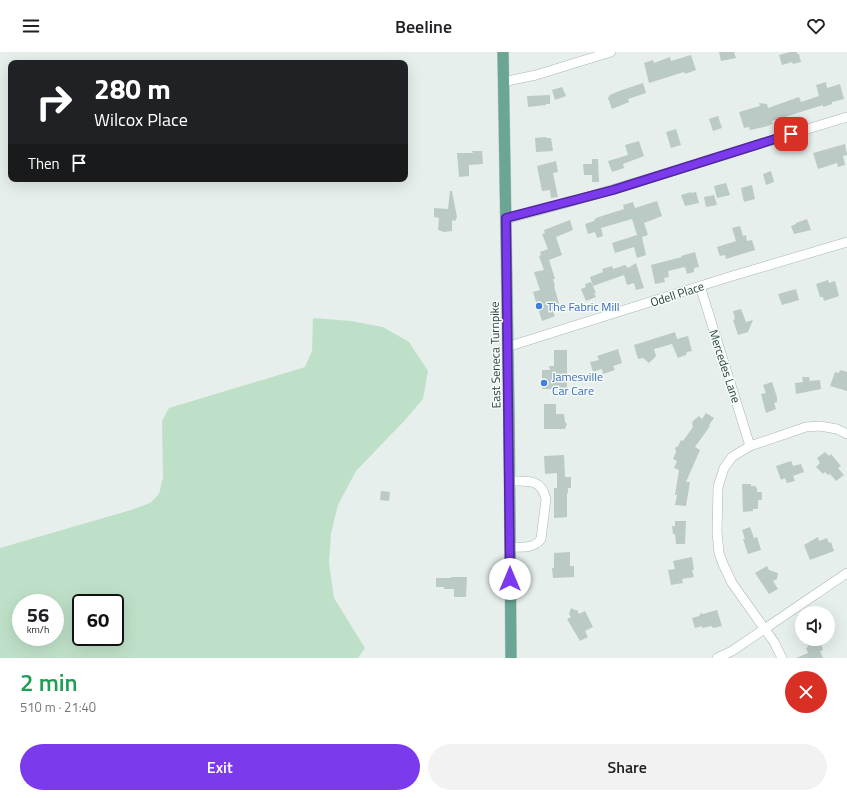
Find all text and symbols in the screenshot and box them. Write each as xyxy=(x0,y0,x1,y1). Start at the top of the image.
text: Beeline xyxy=(395,13,452,40)
icon: menu xyxy=(20,15,42,37)
icon: heart xyxy=(805,15,827,37)
text: 280 m xyxy=(94,67,171,110)
icon: right xyxy=(28,76,80,128)
text: Wilcox Place xyxy=(94,106,188,133)
pin xyxy=(774,117,808,151)
icon: arrive xyxy=(780,123,802,145)
text: Then xyxy=(28,152,60,175)
icon: arrive xyxy=(68,152,90,174)
street label: Odell Place xyxy=(648,276,706,312)
place label: The Fabric Mill xyxy=(547,297,620,316)
street label: East Seneca Turnpike xyxy=(485,301,505,409)
marker: The Fabric Mill xyxy=(534,301,544,311)
street label: Mercedes Lane xyxy=(704,327,746,405)
place label: Jamesville Car Care xyxy=(552,367,603,400)
marker: Jamesville Car Care xyxy=(539,378,549,388)
position arrow xyxy=(489,558,531,600)
speed limit sign: 60 xyxy=(72,594,124,646)
text: 56 xyxy=(27,599,49,630)
map controls xyxy=(795,606,835,646)
button: sound xyxy=(795,606,835,646)
text: km/h xyxy=(27,622,49,637)
text: 2 min xyxy=(20,664,78,700)
button: close xyxy=(785,671,827,713)
text: 510 m · 21:40 xyxy=(20,697,96,717)
button: Exit xyxy=(20,744,420,790)
button: Share xyxy=(428,744,827,790)

